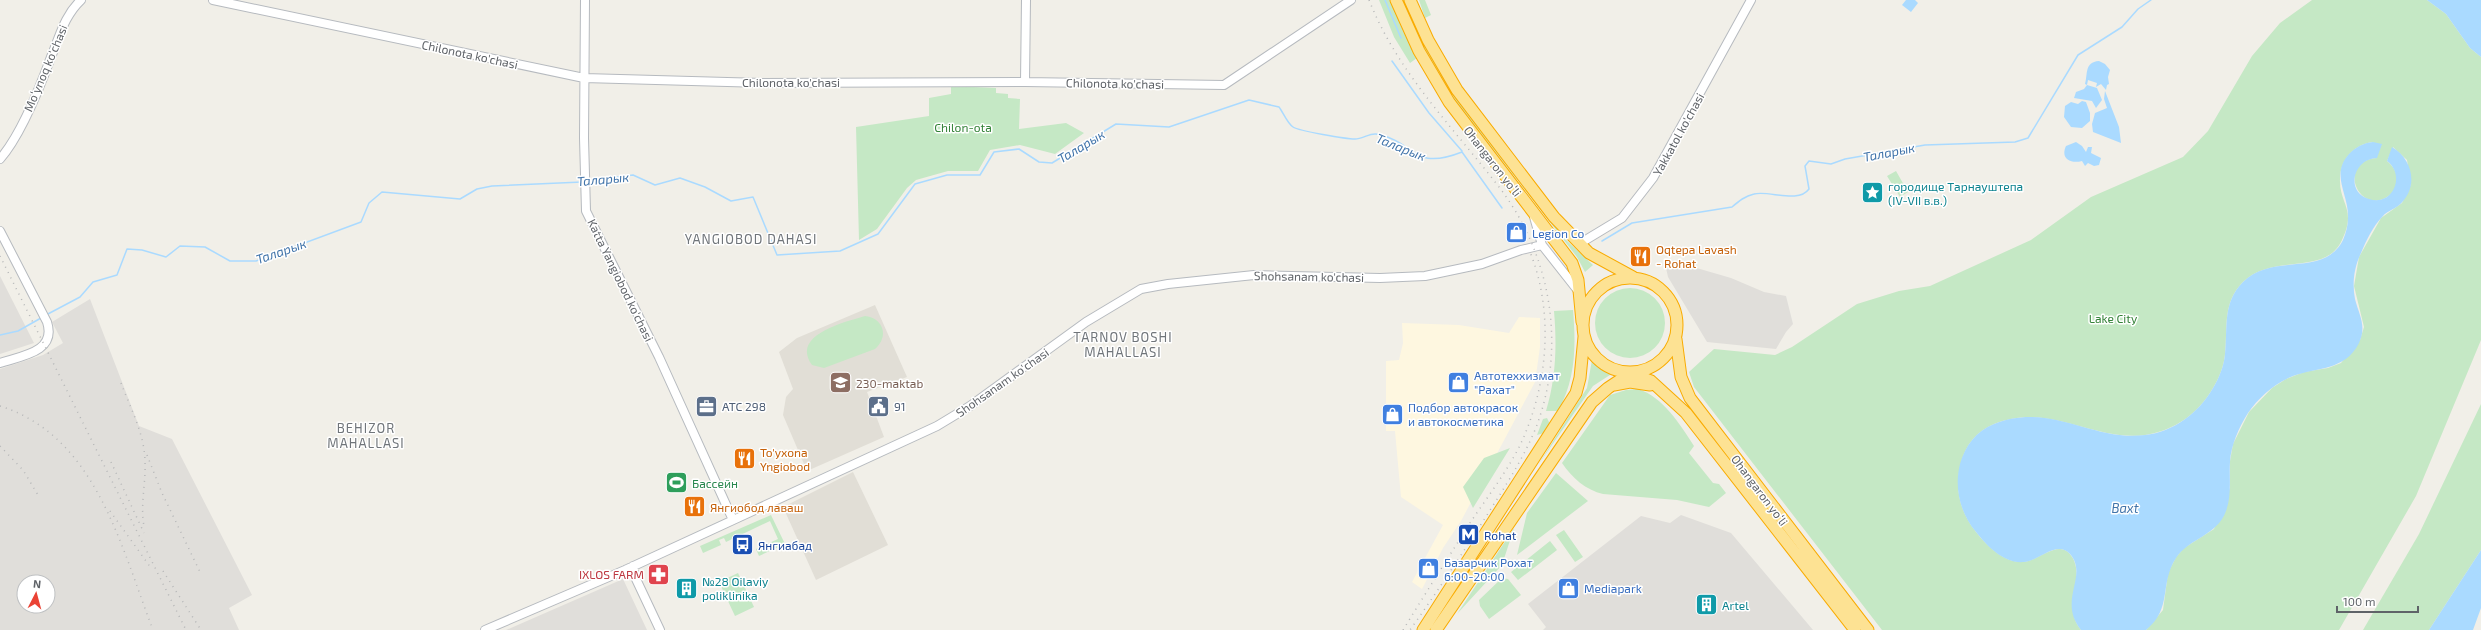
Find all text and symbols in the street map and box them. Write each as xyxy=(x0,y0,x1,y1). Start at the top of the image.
street label: Moʻynoq ko'chasi xyxy=(20,22,70,114)
street label: Chilonota ko'chasi xyxy=(421,37,519,71)
street label: Chilonota ko'chasi xyxy=(742,75,840,89)
street label: Chilonota ko'chasi xyxy=(1066,75,1164,91)
street label: Yakkatol ko'chasi xyxy=(1650,90,1706,178)
park label: Chilon-ota xyxy=(934,120,992,134)
street label: Ohangaron yoʻli xyxy=(1461,123,1525,199)
water label: Таларык xyxy=(1055,126,1108,166)
water label: Таларык xyxy=(1374,130,1428,164)
water label: Таларык xyxy=(1862,139,1916,165)
water label: Таларык xyxy=(576,169,630,189)
place label: городище Тарнауштепа (IV-VII в.в.) xyxy=(1888,179,2023,207)
place icon: городище Тарнауштепа (IV-VII в.в.) xyxy=(1859,180,1885,206)
street label: Katta Yangiobod ko'chasi xyxy=(585,216,657,344)
shop icon: Legion Co xyxy=(1504,220,1530,246)
place label: Legion Co xyxy=(1532,226,1585,240)
district label: YANGIOBOD DAHASI xyxy=(685,231,817,247)
water label: Таларык xyxy=(254,235,308,267)
place label: Oqtepa Lavash - Rohat xyxy=(1656,242,1737,270)
restaurant icon: Oqtepa Lavash - Rohat xyxy=(1627,243,1653,269)
street label: Shohsanam ko'chasi xyxy=(1254,268,1364,284)
park label: Lake City xyxy=(2089,311,2138,325)
district label: TARNOV BOSHI MAHALLASI xyxy=(1073,329,1173,360)
street label: Shohsanam ko'chasi xyxy=(953,345,1051,419)
place label: Автотеххизмат "Рахат" xyxy=(1474,368,1560,396)
shop icon: Автотеххизмат "Рахат" xyxy=(1446,369,1472,395)
school or university icon: 230-maktab xyxy=(828,370,854,396)
place label: 230-maktab xyxy=(856,376,923,390)
office icon: АТС 298 xyxy=(693,393,719,419)
public building icon: 91 xyxy=(866,393,892,419)
place label: АТС 298 xyxy=(722,399,766,413)
place label: 91 xyxy=(894,399,906,413)
place label: Подбор автокрасок и автокосметика xyxy=(1408,400,1519,428)
shop icon: Подбор автокрасок и автокосметика xyxy=(1379,401,1405,427)
district label: BEHIZOR MAHALLASI xyxy=(327,420,405,451)
place label: To'yxona Yngiobod xyxy=(760,445,810,473)
restaurant icon: To'yxona Yngiobod xyxy=(731,446,757,472)
street label: Ohangaron yoʻli xyxy=(1729,452,1791,528)
sports icon: Бассейн xyxy=(664,470,690,496)
place label: Бассейн xyxy=(692,476,738,490)
restaurant icon: Янгиобод лаваш xyxy=(682,494,708,520)
place label: Янгиобод лаваш xyxy=(710,500,803,514)
water label: Baхt xyxy=(2111,500,2139,516)
metro station icon: Rohat xyxy=(1455,522,1481,548)
place label: Rohat xyxy=(1484,528,1517,542)
bus stop icon: Янгиабад xyxy=(729,532,755,558)
place label: Янгиабад xyxy=(758,538,812,552)
place label: Базарчик Рохат 6:00-20:00 xyxy=(1444,555,1533,583)
shop icon: Базарчик Рохат 6:00-20:00 xyxy=(1415,556,1441,582)
pharmacy icon: IXLOS FARM xyxy=(646,561,672,587)
place label: IXLOS FARM xyxy=(579,567,644,581)
north arrow xyxy=(16,574,56,614)
place label: №28 Oilaviy poliklinika xyxy=(702,574,769,602)
building icon: №28 Oilaviy poliklinika xyxy=(674,575,700,601)
shop icon: Mediapark xyxy=(1556,575,1582,601)
text: N xyxy=(32,577,42,590)
place label: Mediapark xyxy=(1584,581,1642,595)
scale bar xyxy=(2337,588,2418,614)
building icon: Artel xyxy=(1693,592,1719,618)
text: 100 m xyxy=(2343,594,2375,608)
place label: Artel xyxy=(1722,598,1749,612)

